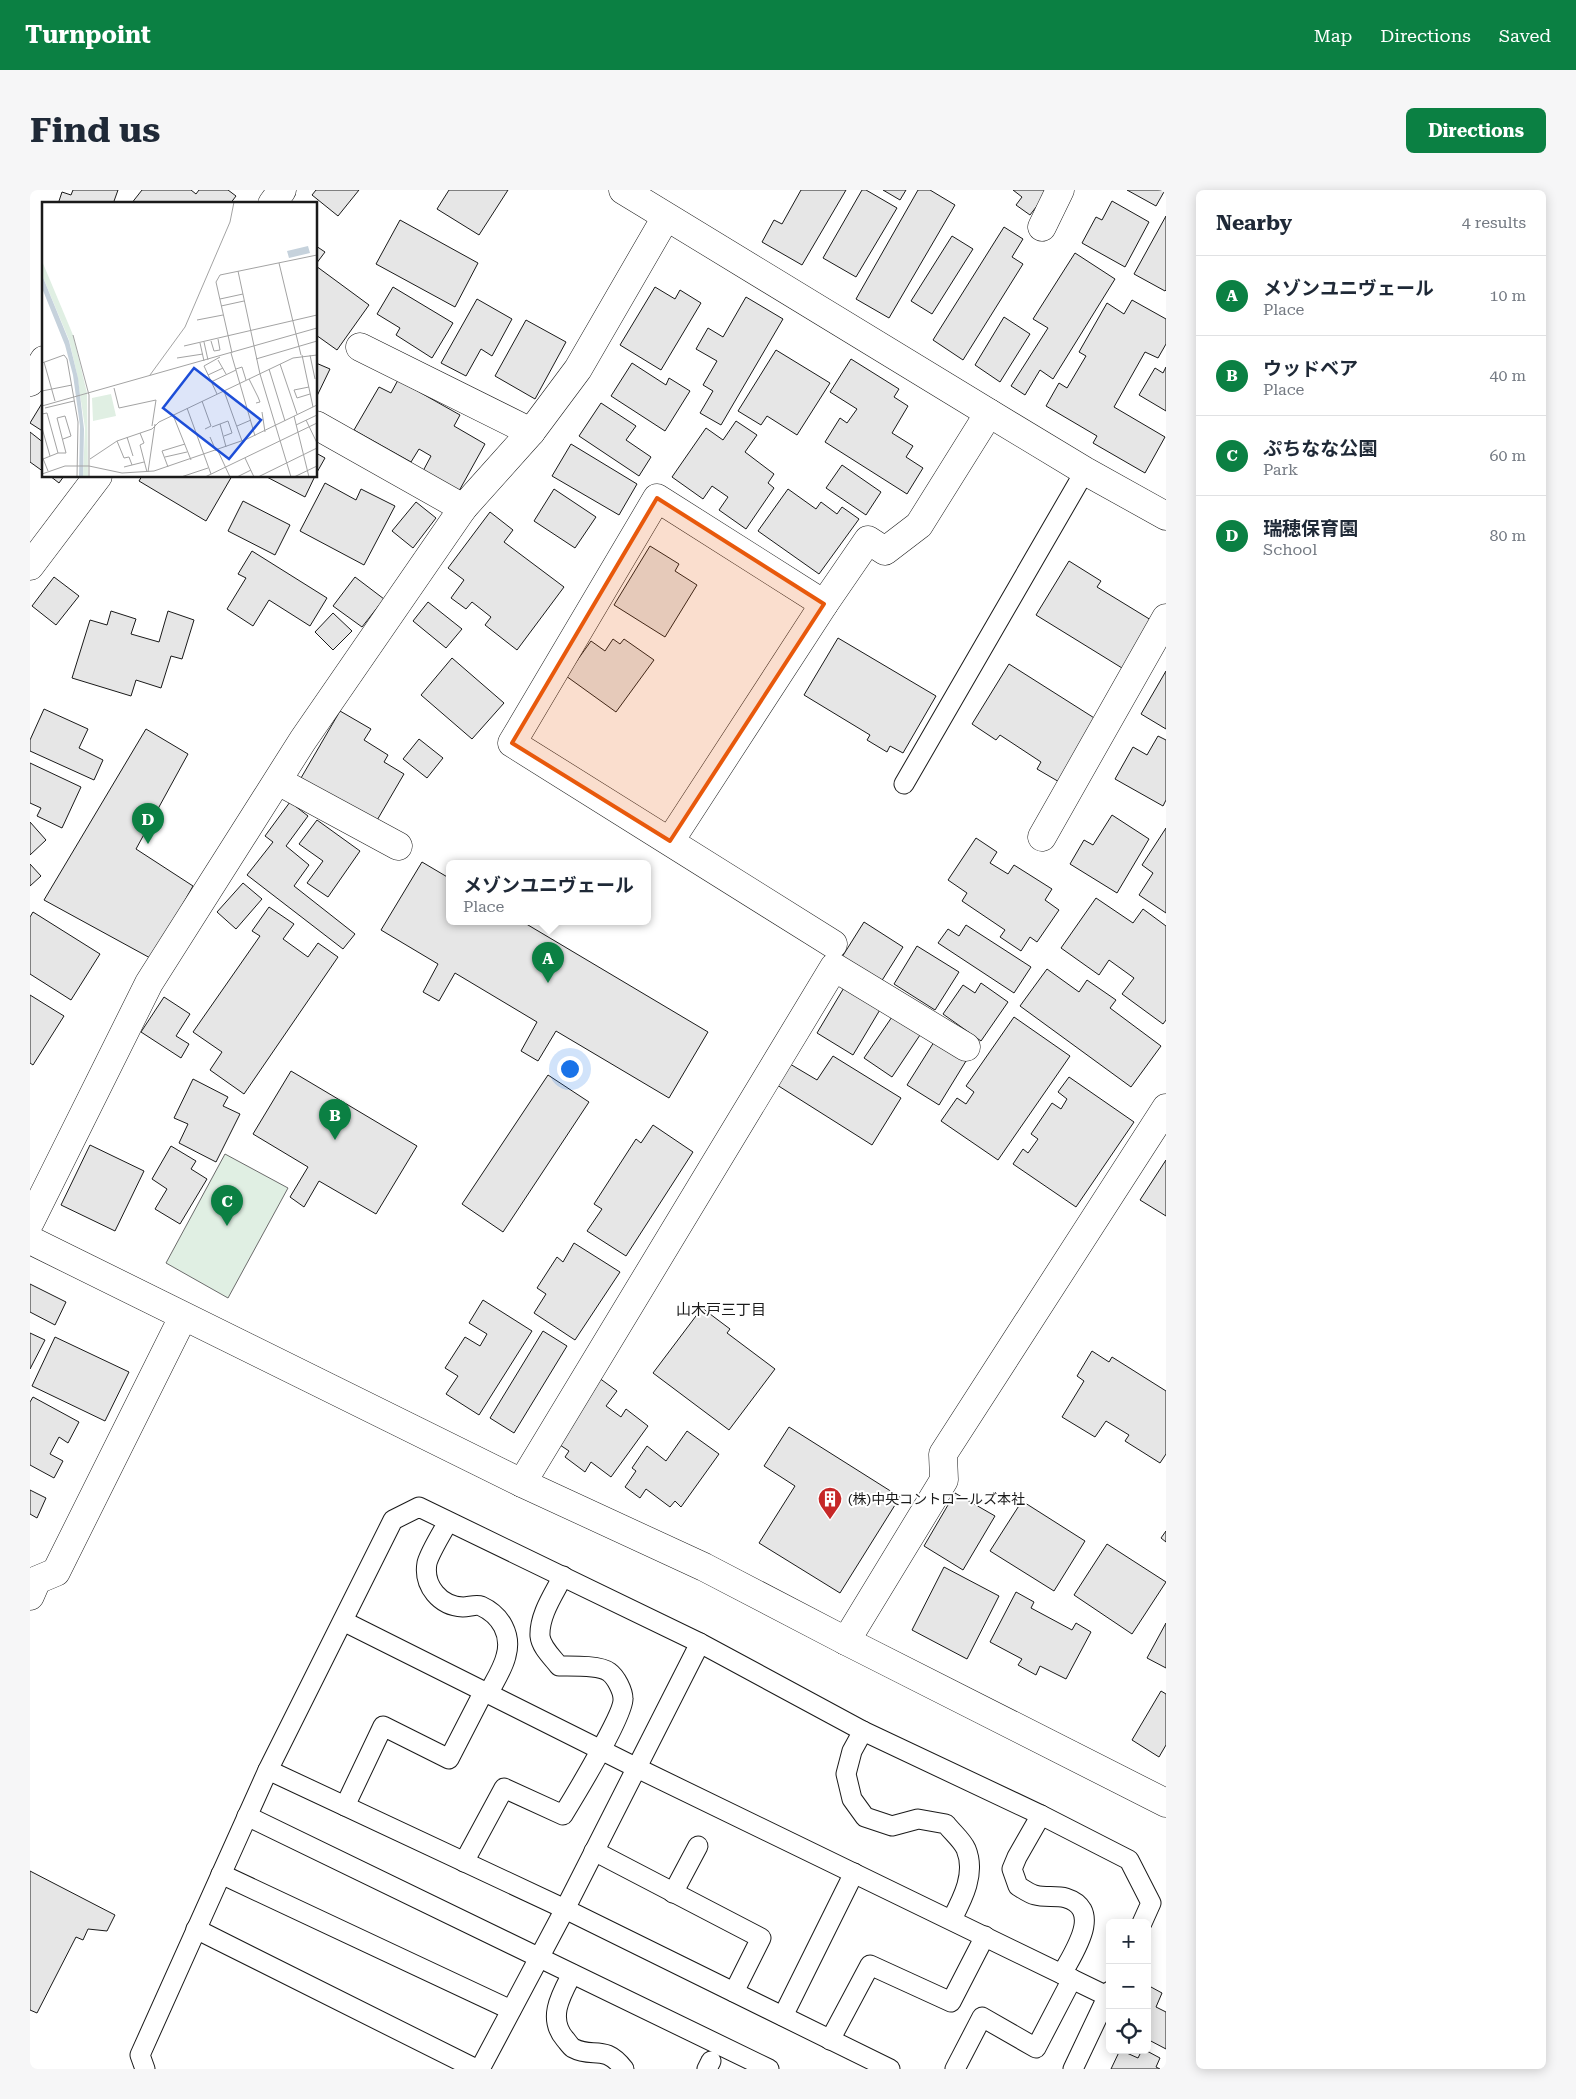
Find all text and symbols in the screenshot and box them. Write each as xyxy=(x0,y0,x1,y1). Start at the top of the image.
text: Turnpoint xyxy=(25,21,151,49)
text: Map xyxy=(1314,25,1352,46)
text: Directions xyxy=(1380,25,1471,46)
text: Saved xyxy=(1499,25,1551,46)
button: Directions xyxy=(1406,108,1546,153)
text: Find us xyxy=(30,110,160,151)
inset map xyxy=(42,202,318,478)
text: Nearby xyxy=(1216,211,1292,235)
text: 4 results xyxy=(1462,213,1526,232)
text: メゾンユニヴェール xyxy=(1263,277,1434,300)
text: A xyxy=(1226,286,1238,305)
text: 10 m xyxy=(1489,286,1526,305)
text: Place xyxy=(1263,300,1304,319)
text: ウッドベア xyxy=(1263,357,1358,380)
text: B xyxy=(1226,366,1238,385)
text: 40 m xyxy=(1489,366,1526,385)
text: Place xyxy=(1263,380,1304,399)
text: ぷちなな公園 xyxy=(1263,437,1377,460)
text: C xyxy=(1226,446,1238,465)
text: 60 m xyxy=(1489,446,1526,465)
text: Park xyxy=(1263,460,1298,479)
text: 瑞穂保育園 xyxy=(1263,517,1358,540)
text: D xyxy=(1226,526,1238,545)
text: 80 m xyxy=(1489,526,1526,545)
text: School xyxy=(1263,540,1317,559)
pin: D xyxy=(132,803,164,844)
popup xyxy=(446,860,651,925)
text: メゾンユニヴェール xyxy=(463,874,634,897)
text: Place xyxy=(463,897,504,916)
pin: A xyxy=(532,942,564,983)
your location xyxy=(557,1056,583,1082)
pin: B xyxy=(319,1099,351,1140)
pin: C xyxy=(211,1185,243,1226)
district label: 山木戸三丁目 xyxy=(676,1301,766,1319)
building icon: (株)中央コントロールズ本社 xyxy=(817,1486,843,1520)
place label: (株)中央コントロールズ本社 xyxy=(848,1491,1025,1507)
map controls xyxy=(1106,1919,1151,2054)
button: + xyxy=(1106,1919,1151,1964)
button: − xyxy=(1106,1964,1151,2009)
button: locate xyxy=(1106,2009,1151,2054)

